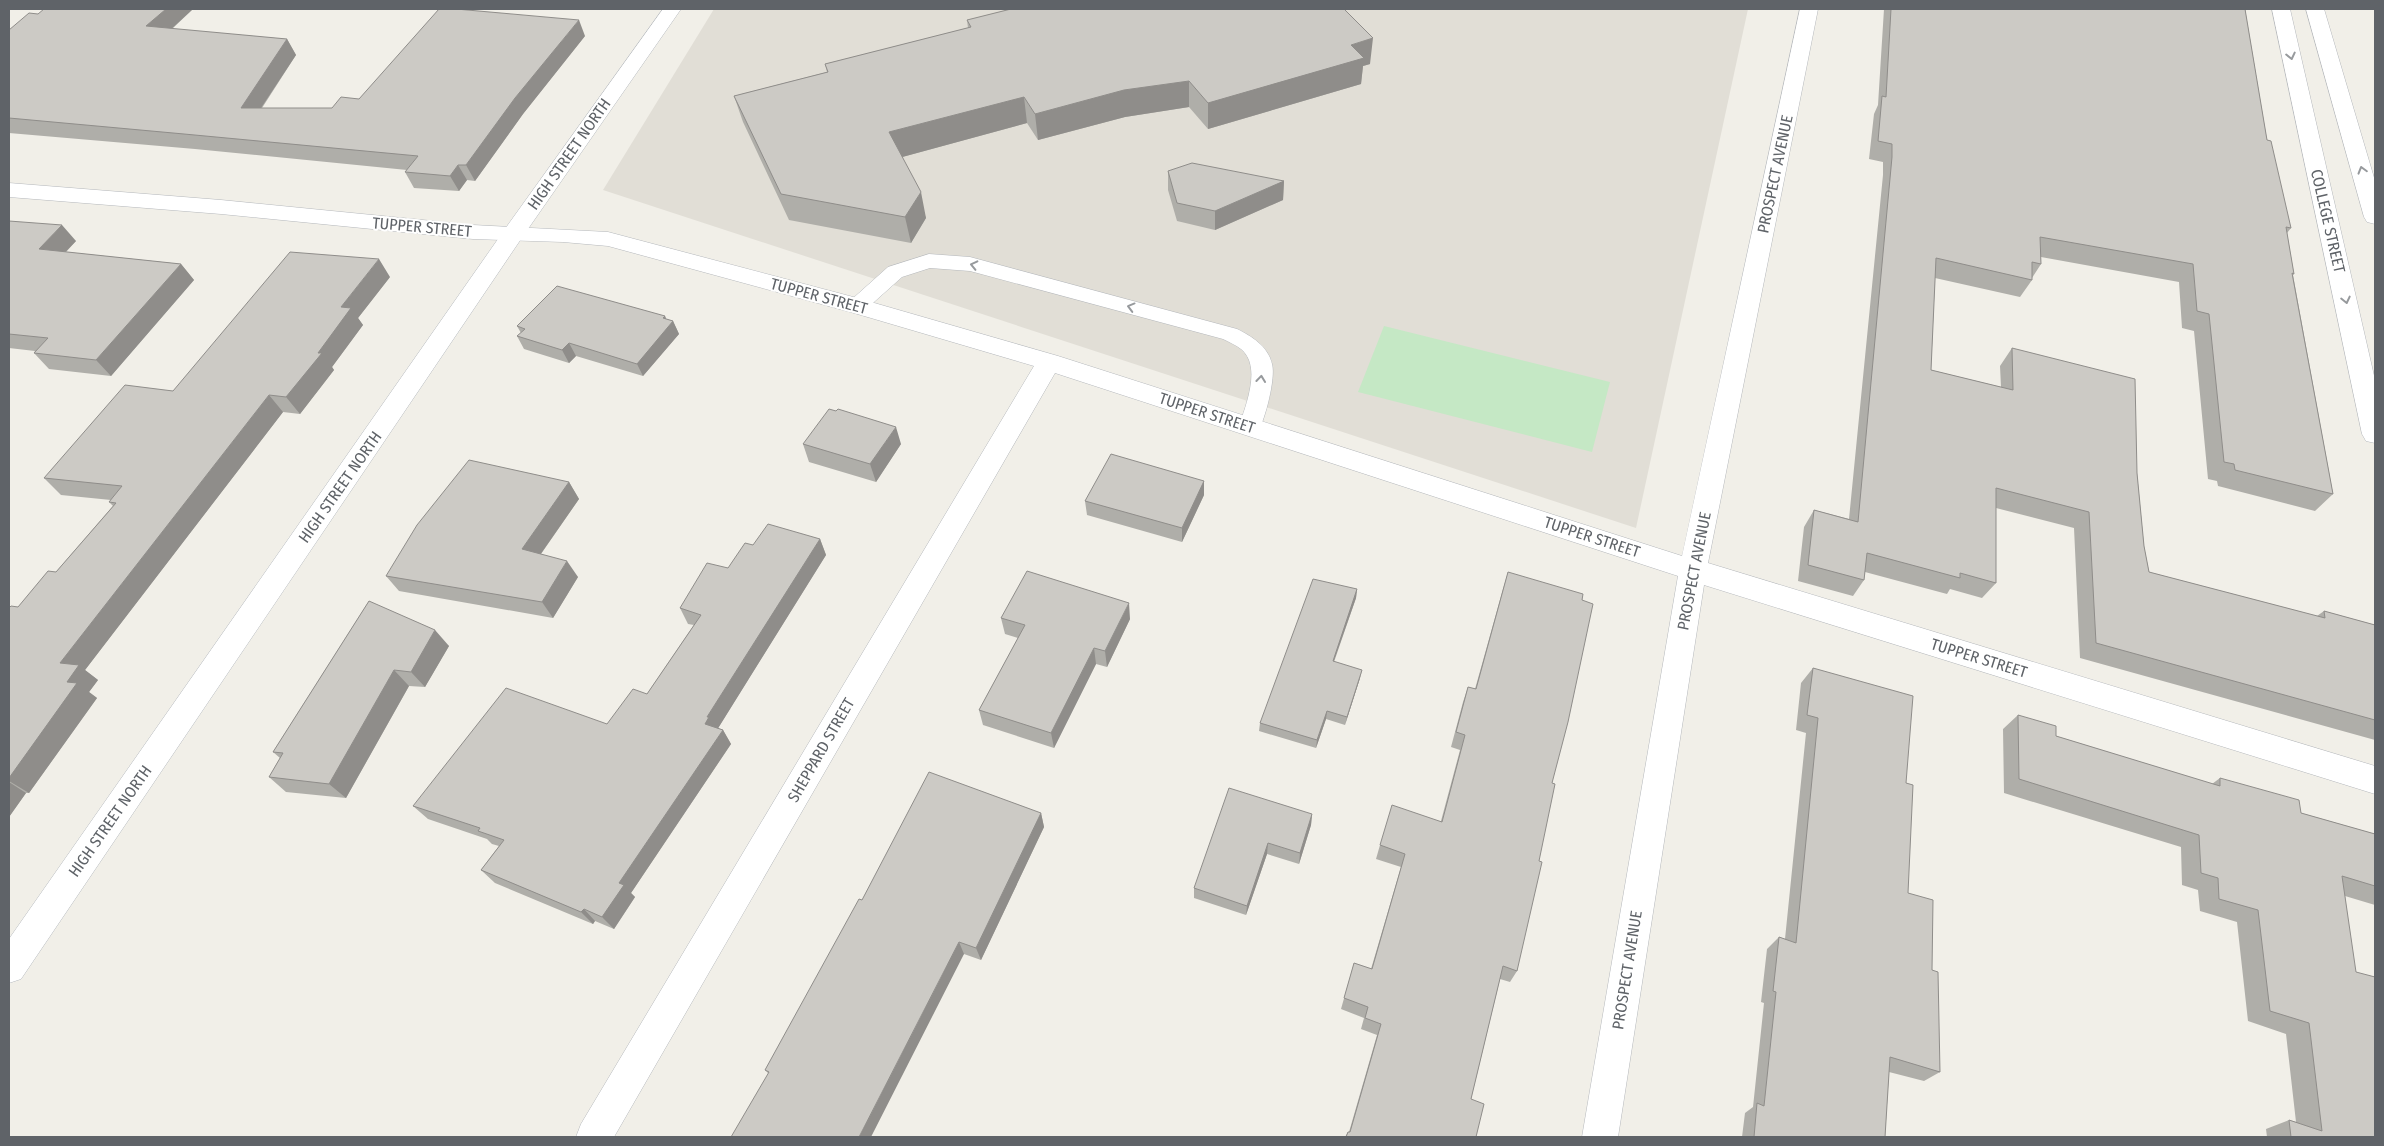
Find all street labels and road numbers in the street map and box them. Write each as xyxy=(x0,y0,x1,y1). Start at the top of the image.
street label: HIGH STREET NORTH xyxy=(523,95,615,213)
street label: PROSPECT AVENUE xyxy=(1753,113,1797,235)
street label: COLLEGE STREET xyxy=(2307,167,2349,275)
street label: TUPPER STREET xyxy=(372,213,473,241)
street label: TUPPER STREET xyxy=(768,274,870,318)
street label: TUPPER STREET xyxy=(1157,389,1258,438)
street label: HIGH STREET NORTH xyxy=(294,428,386,546)
street label: PROSPECT AVENUE xyxy=(1673,510,1715,632)
street label: TUPPER STREET xyxy=(1542,513,1643,562)
street label: TUPPER STREET xyxy=(1929,634,2030,682)
street label: SHEPPARD STREET xyxy=(783,694,859,806)
street label: HIGH STREET NORTH xyxy=(64,762,156,880)
street label: PROSPECT AVENUE xyxy=(1608,909,1646,1031)

